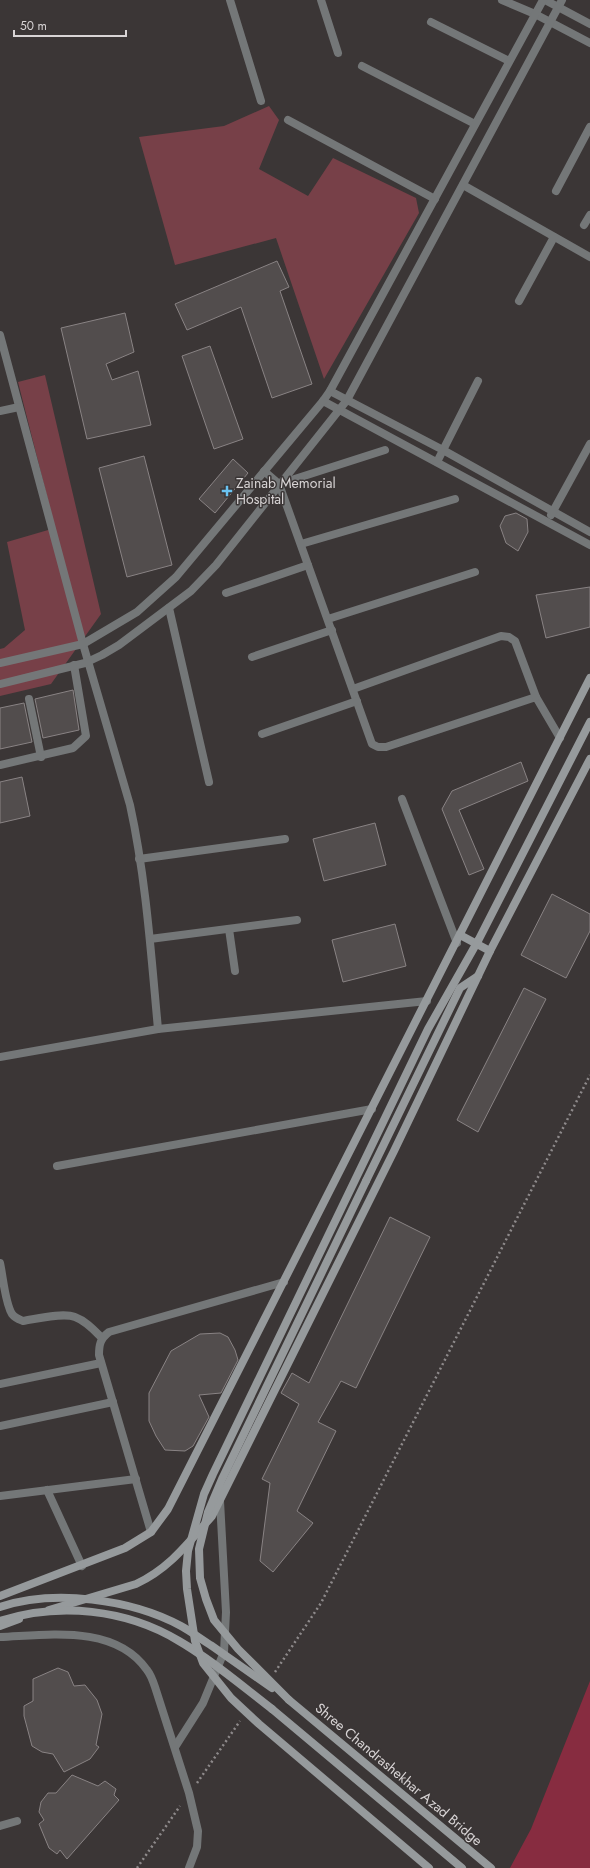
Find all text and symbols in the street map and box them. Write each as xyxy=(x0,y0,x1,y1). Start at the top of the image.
scale bar xyxy=(14,12,126,38)
text: 50 m xyxy=(20,17,47,35)
place label: Zainab Memorial Hospital xyxy=(236,473,336,509)
marker: Zainab Memorial Hospital xyxy=(221,485,233,497)
street label: Shree Chandrashekhar Azad Bridge xyxy=(311,1698,487,1850)

